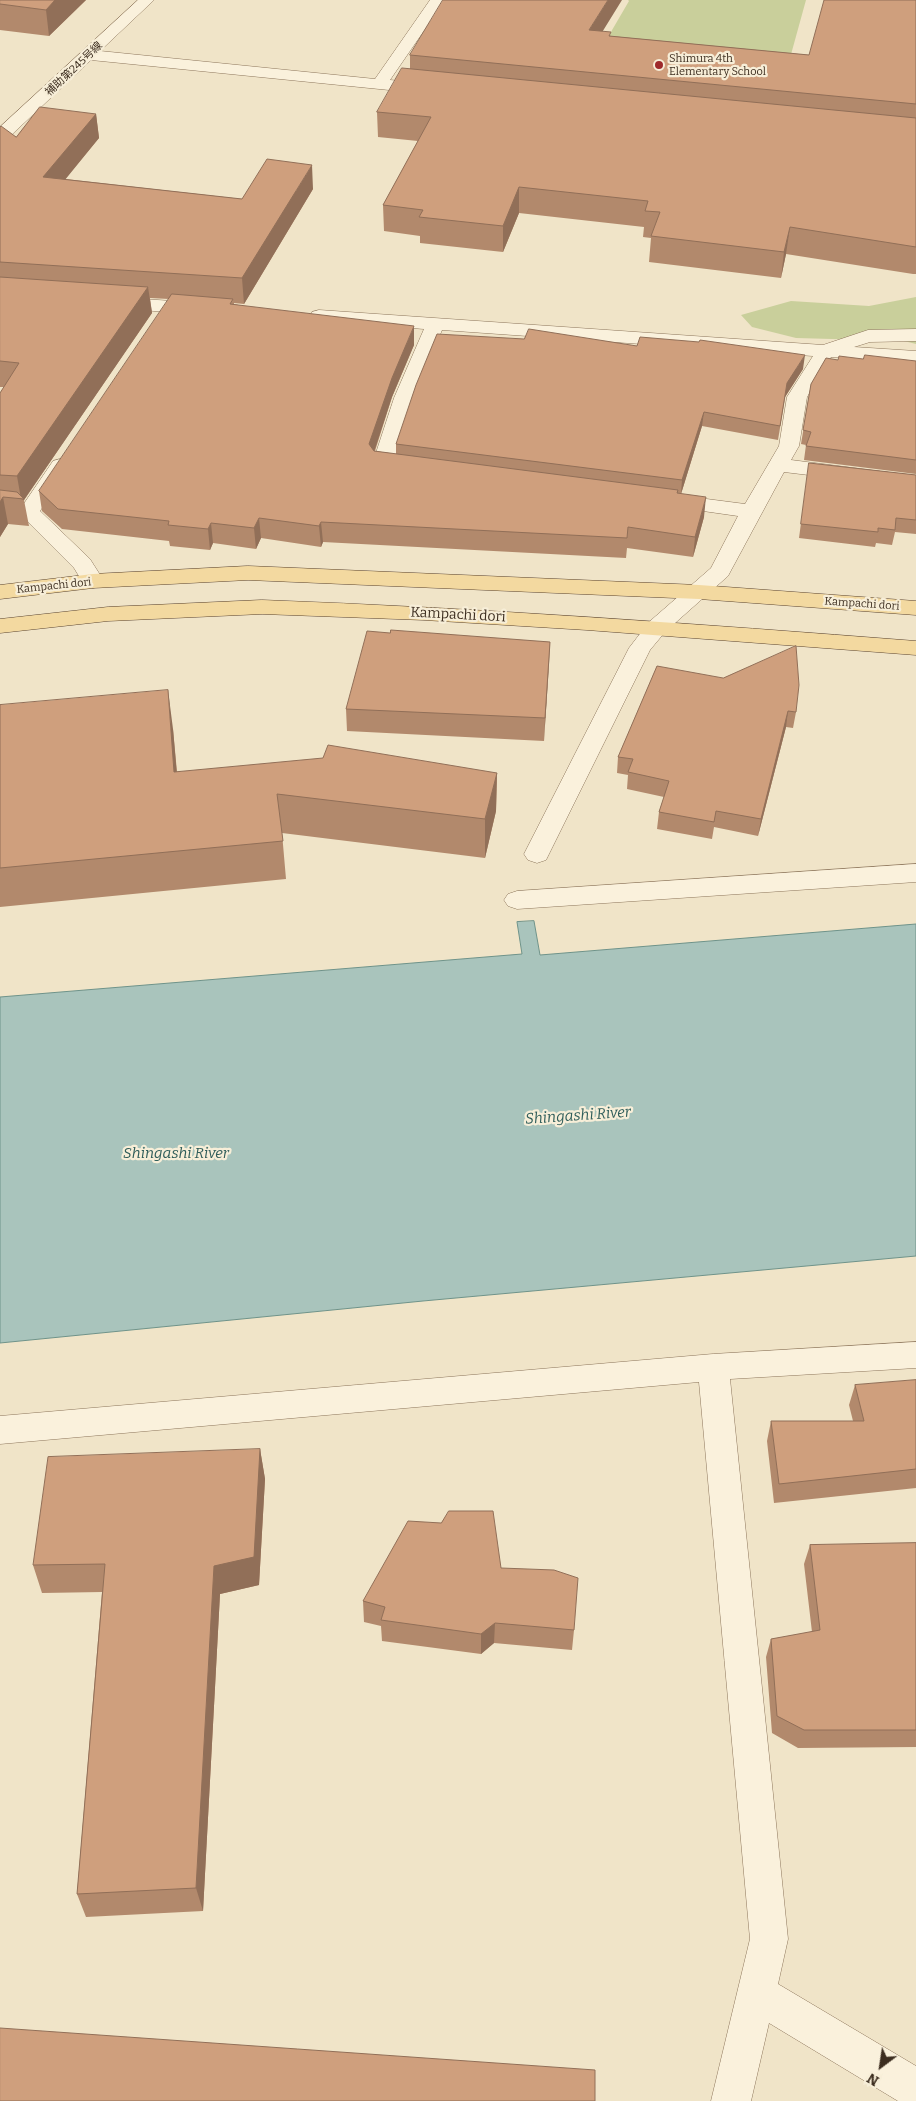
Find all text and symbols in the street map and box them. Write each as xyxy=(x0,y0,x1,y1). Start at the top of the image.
street label: 補助第245号線 xyxy=(43,39,105,99)
place label: Shimura 4th Elementary School xyxy=(669,52,766,78)
marker: Shimura 4th Elementary School xyxy=(653,59,665,71)
street label: Kampachi dori xyxy=(16,576,92,596)
street label: Kampachi dori xyxy=(824,595,900,613)
street label: Kampachi dori xyxy=(410,604,506,626)
water label: Shingashi River xyxy=(525,1103,631,1129)
water label: Shingashi River xyxy=(123,1145,229,1163)
north arrow xyxy=(856,2041,906,2091)
text: N xyxy=(864,2069,882,2089)

